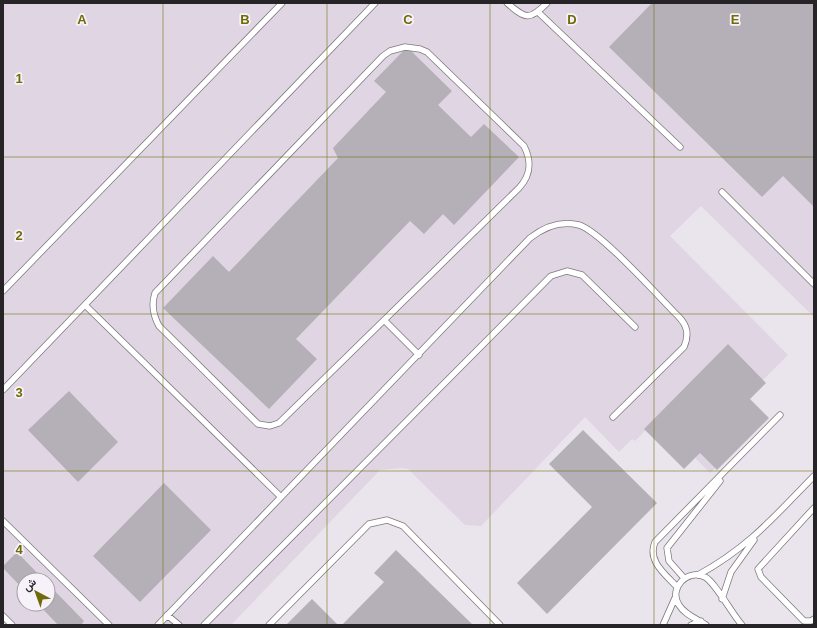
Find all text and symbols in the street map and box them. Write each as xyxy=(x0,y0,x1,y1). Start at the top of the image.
text: A xyxy=(77,12,87,27)
text: B xyxy=(240,12,250,27)
text: C xyxy=(403,12,413,27)
text: D xyxy=(567,12,577,27)
text: E xyxy=(731,12,740,27)
text: 1 xyxy=(15,71,23,86)
text: 2 xyxy=(15,228,23,243)
text: 3 xyxy=(15,385,23,400)
text: 4 xyxy=(15,542,23,557)
north arrow xyxy=(16,572,56,612)
text: ش xyxy=(21,576,39,594)

